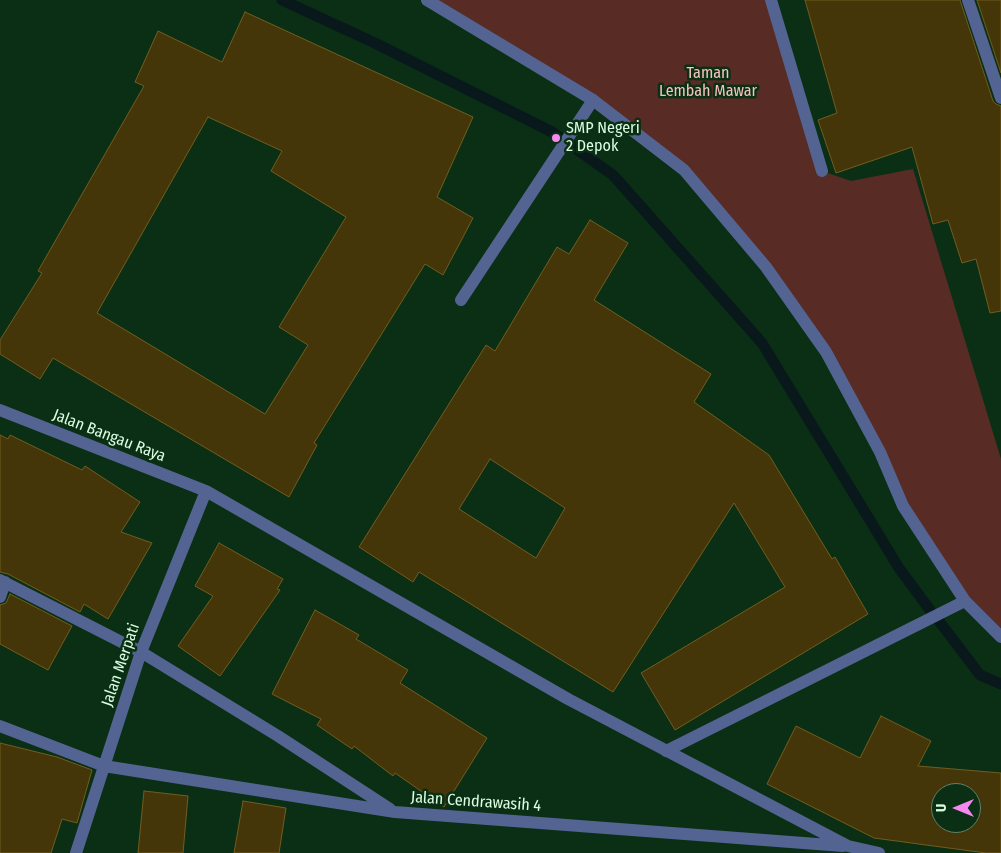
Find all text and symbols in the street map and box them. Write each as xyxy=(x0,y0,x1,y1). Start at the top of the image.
park label: Taman Lembah Mawar xyxy=(659,64,757,102)
place label: SMP Negeri 2 Depok xyxy=(566,119,640,157)
marker: SMP Negeri 2 Depok xyxy=(550,132,562,144)
street label: Jalan Bangau Raya xyxy=(50,406,168,466)
street label: Jalan Merpati xyxy=(98,621,144,709)
north arrow xyxy=(931,783,981,833)
street label: Jalan Cendrawasih 4 xyxy=(410,788,542,816)
text: U xyxy=(933,804,950,812)

